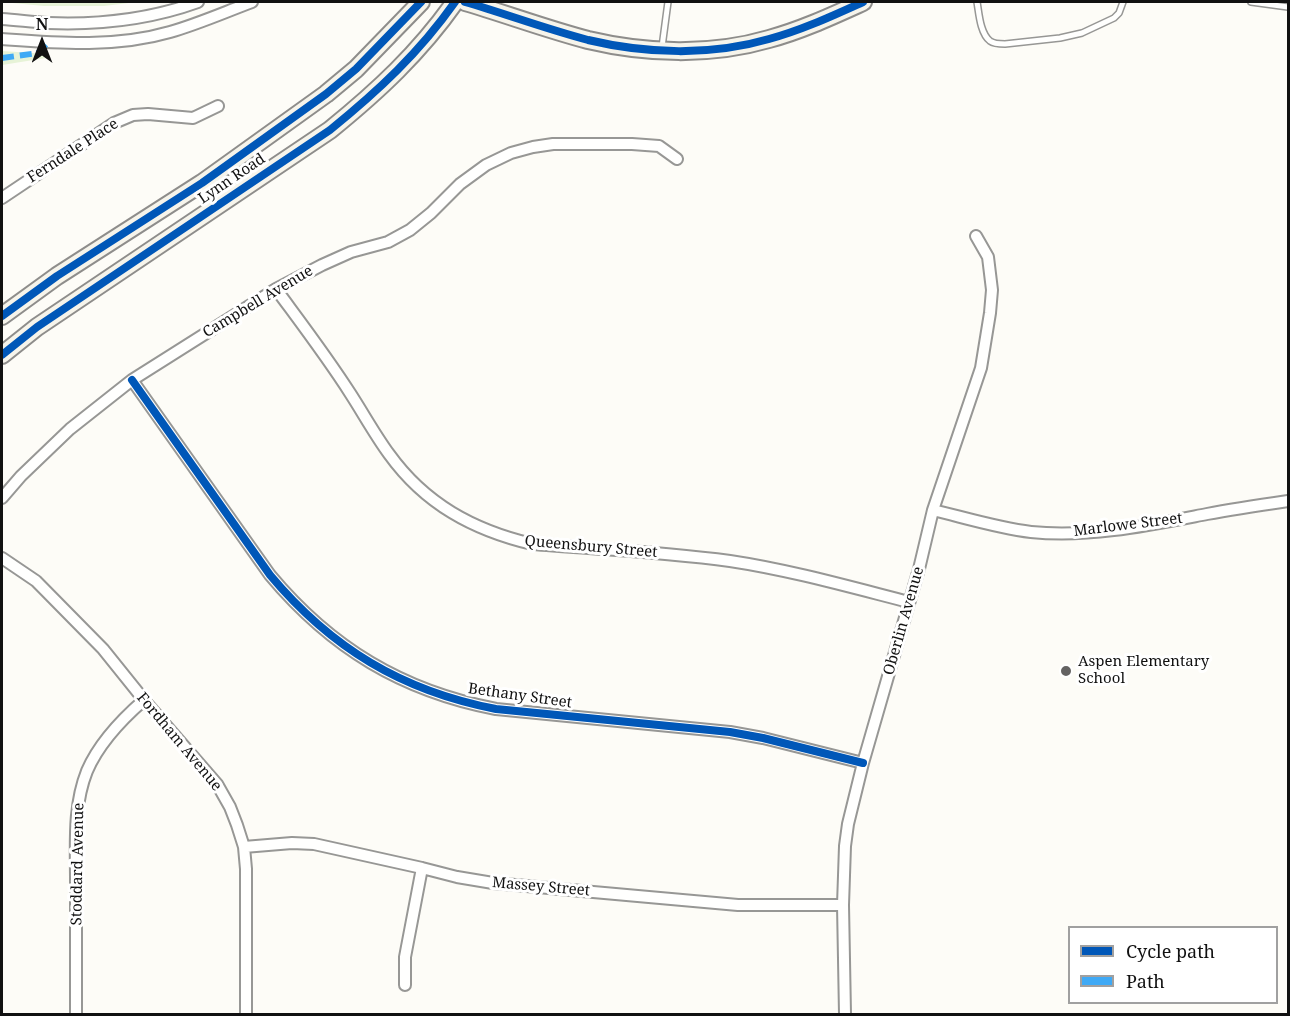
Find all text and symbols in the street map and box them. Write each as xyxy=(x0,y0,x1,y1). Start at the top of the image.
north arrow xyxy=(12,12,72,72)
text: N xyxy=(36,13,48,35)
street label: Ferndale Place xyxy=(24,115,122,187)
street label: Lynn Road xyxy=(195,150,269,208)
street label: Campbell Avenue xyxy=(200,262,316,342)
street label: Marlowe Street xyxy=(1073,509,1183,541)
street label: Queensbury Street xyxy=(524,532,658,562)
street label: Oberlin Avenue xyxy=(880,565,928,677)
place label: Aspen Elementary School xyxy=(1078,653,1209,688)
marker: Aspen Elementary School xyxy=(1059,664,1073,678)
street label: Bethany Street xyxy=(467,680,573,712)
street label: Fordham Avenue xyxy=(133,689,225,795)
street label: Stoddard Avenue xyxy=(68,802,88,926)
street label: Massey Street xyxy=(491,874,591,900)
legend xyxy=(1068,926,1278,1004)
text: Cycle path xyxy=(1126,939,1215,963)
text: Path xyxy=(1126,969,1165,993)

